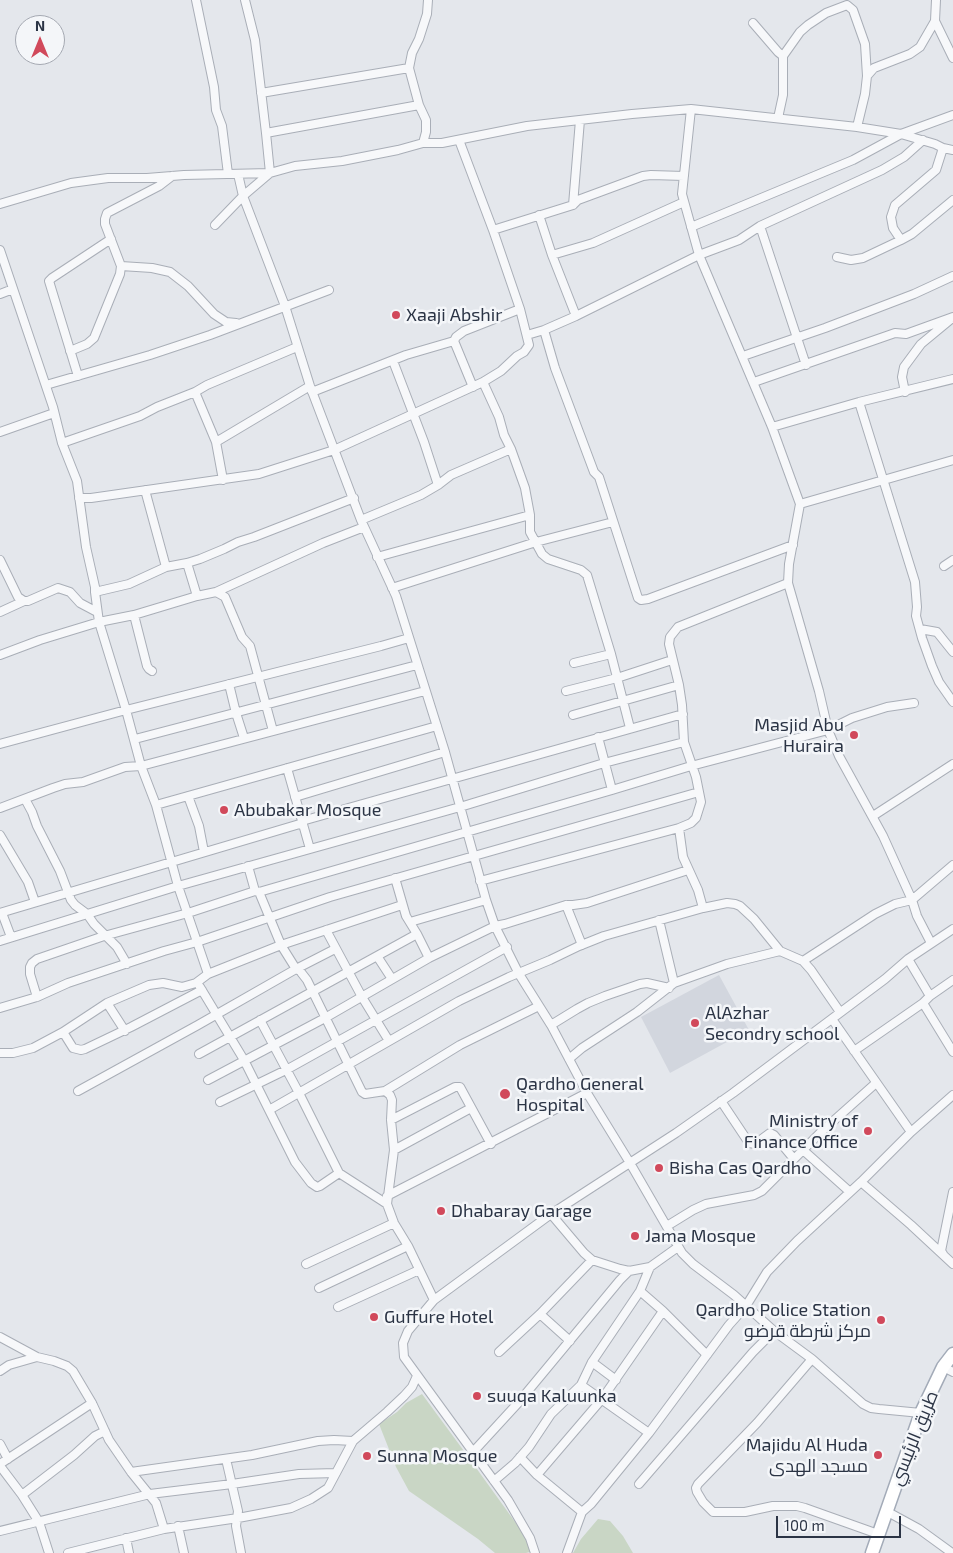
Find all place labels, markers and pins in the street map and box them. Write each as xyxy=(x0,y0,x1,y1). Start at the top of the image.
place label: Xaaji Abshir xyxy=(406,304,502,326)
marker: Xaaji Abshir xyxy=(390,309,402,321)
place label: Masjid Abu Huraira xyxy=(754,714,844,756)
marker: Masjid Abu Huraira xyxy=(848,729,860,741)
place label: Abubakar Mosque xyxy=(234,799,381,821)
marker: Abubakar Mosque xyxy=(218,804,230,816)
place label: AlAzhar Secondry school xyxy=(705,1002,839,1044)
marker: AlAzhar Secondry school xyxy=(689,1017,701,1029)
place label: Qardho General Hospital xyxy=(516,1073,644,1116)
marker: Qardho General Hospital xyxy=(498,1087,512,1101)
place label: Ministry of Finance Office xyxy=(744,1110,858,1152)
marker: Ministry of Finance Office xyxy=(862,1125,874,1137)
place label: Bisha Cas Qardho xyxy=(669,1157,811,1179)
marker: Bisha Cas Qardho xyxy=(653,1162,665,1174)
place label: Dhabaray Garage xyxy=(451,1200,592,1222)
marker: Dhabaray Garage xyxy=(435,1205,447,1217)
place label: Jama Mosque xyxy=(645,1225,756,1247)
marker: Jama Mosque xyxy=(629,1230,641,1242)
place label: Qardho Police Station مركز شرطة قرضو xyxy=(695,1299,871,1342)
place label: Guffure Hotel xyxy=(384,1306,493,1328)
marker: Guffure Hotel xyxy=(368,1311,380,1323)
marker: Qardho Police Station مركز شرطة قرضو xyxy=(875,1314,887,1326)
place label: suuqa Kaluunka xyxy=(487,1385,617,1407)
marker: suuqa Kaluunka xyxy=(471,1390,483,1402)
place label: Majidu Al Huda مسجد الهدى xyxy=(746,1434,868,1476)
place label: Sunna Mosque xyxy=(377,1445,498,1467)
marker: Majidu Al Huda مسجد الهدى xyxy=(872,1449,884,1461)
marker: Sunna Mosque xyxy=(361,1450,373,1462)

